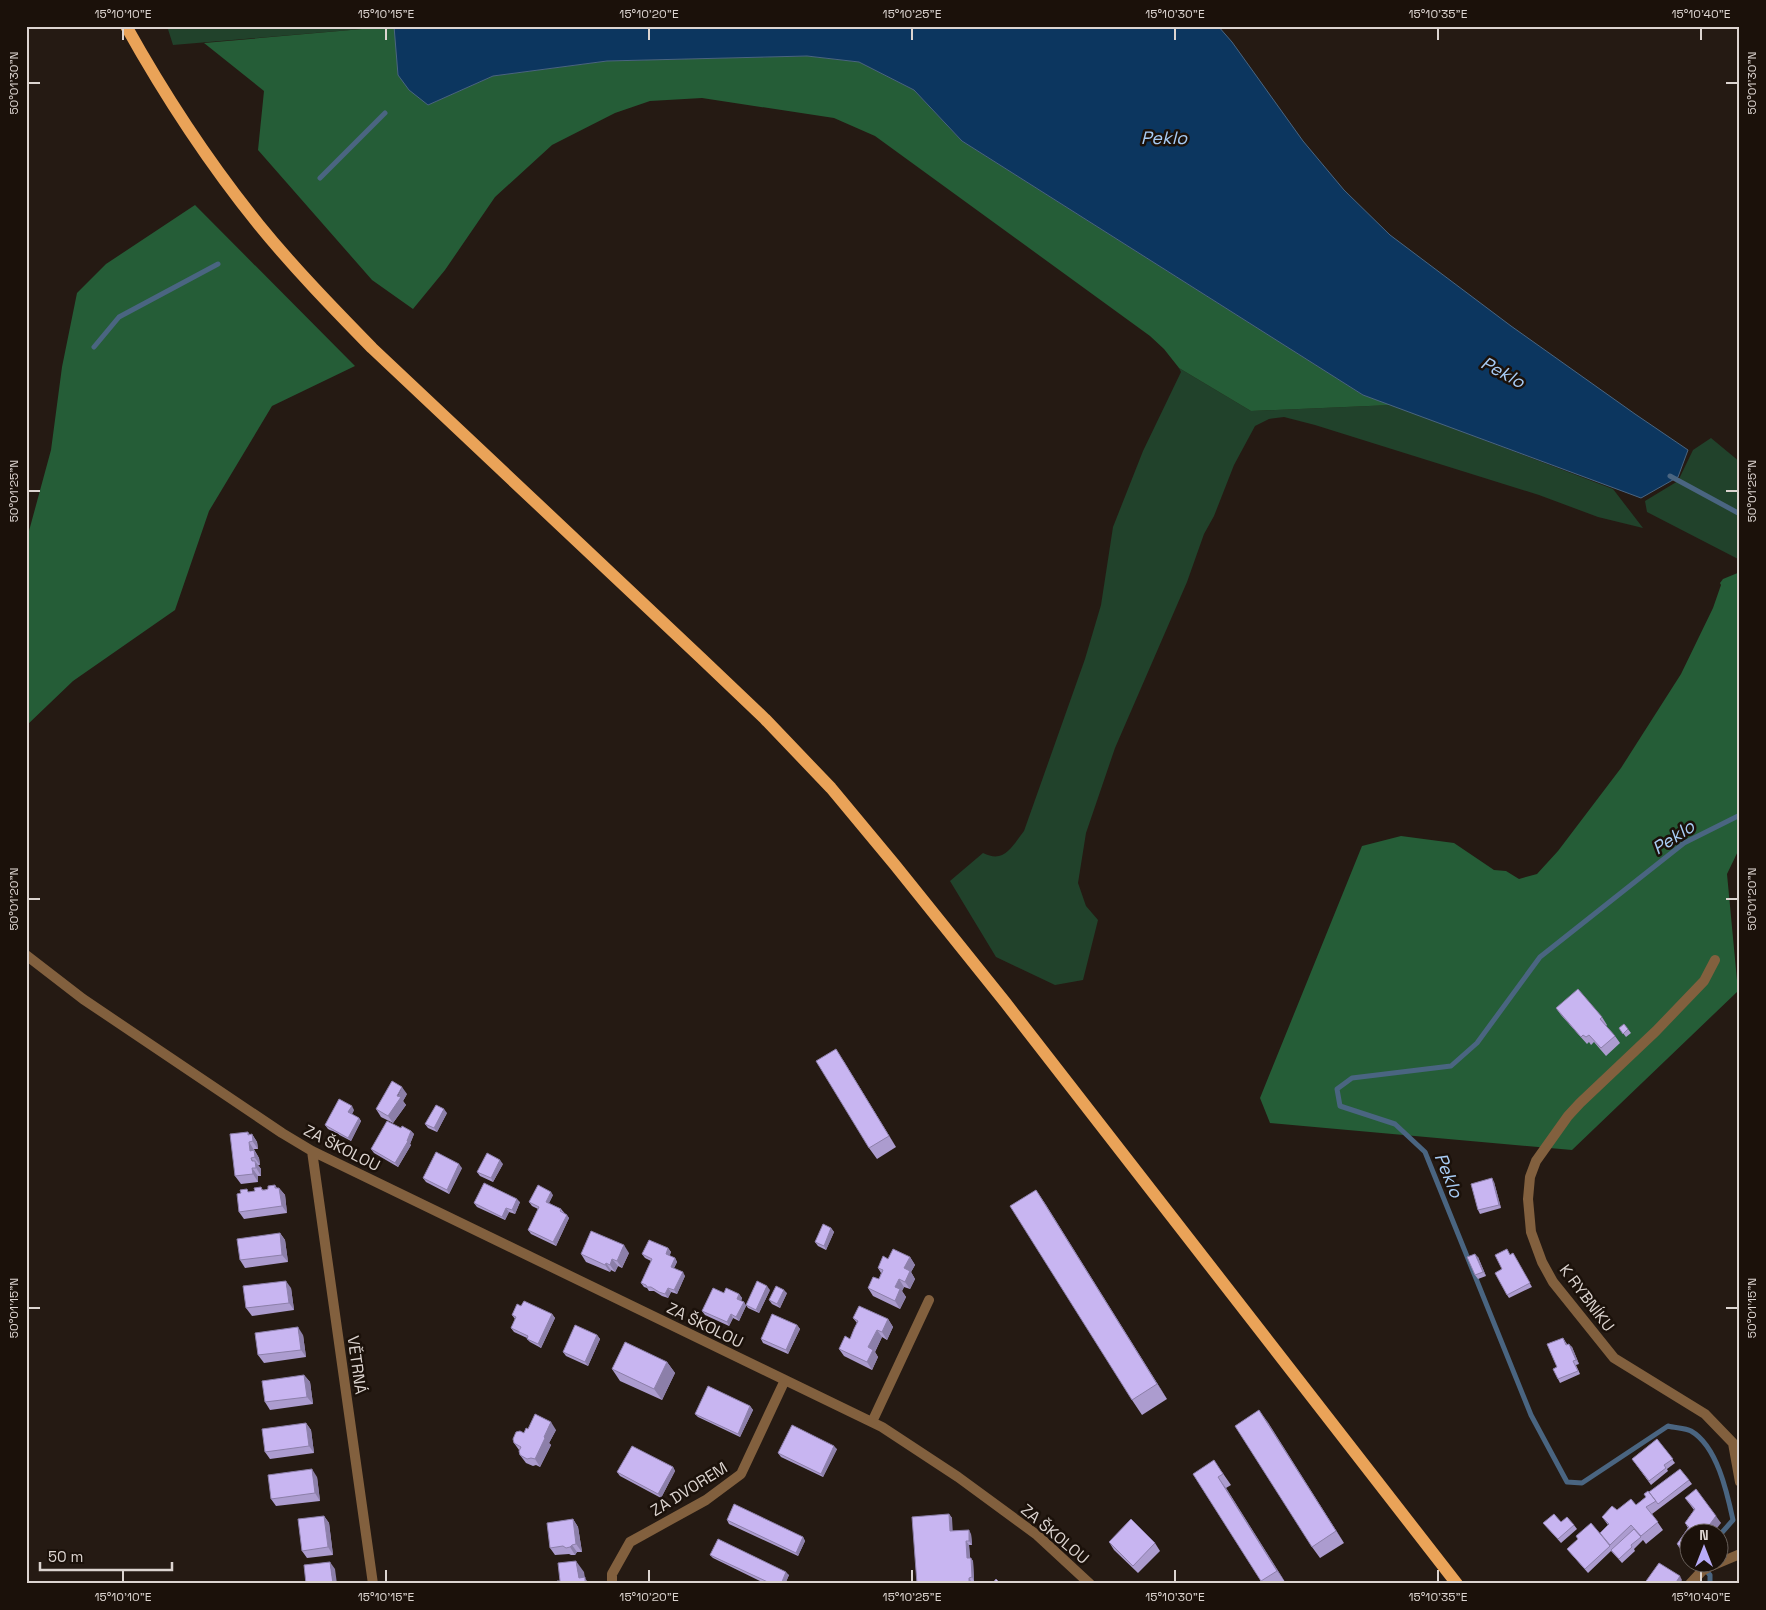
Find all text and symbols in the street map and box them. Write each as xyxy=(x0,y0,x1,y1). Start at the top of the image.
text: 15°10'10"E xyxy=(94,6,152,22)
text: 15°10'15"E xyxy=(358,6,415,22)
text: 15°10'20"E xyxy=(619,6,679,22)
text: 15°10'25"E xyxy=(883,6,942,22)
text: 15°10'30"E xyxy=(1145,6,1205,22)
text: 15°10'35"E xyxy=(1409,6,1468,22)
text: 15°10'40"E xyxy=(1671,6,1731,22)
text: 50°01'30"N xyxy=(6,51,22,115)
text: 50°01'30"N xyxy=(1744,51,1760,115)
water label: Peklo xyxy=(1141,126,1188,149)
water label: Peklo xyxy=(1477,351,1530,393)
text: 50°01'25"N xyxy=(6,460,22,522)
text: 50°01'25"N xyxy=(1744,460,1760,522)
water label: Peklo xyxy=(1647,814,1699,860)
text: 50°01'20"N xyxy=(6,867,22,931)
text: 50°01'20"N xyxy=(1744,867,1760,931)
street label: ZA ŠKOLOU xyxy=(300,1120,384,1176)
water label: Peklo xyxy=(1430,1149,1469,1202)
street label: K RYBNÍKU xyxy=(1555,1260,1619,1336)
text: 50°01'15"N xyxy=(6,1278,22,1338)
text: 50°01'15"N xyxy=(1744,1278,1760,1338)
street label: ZA ŠKOLOU xyxy=(663,1297,747,1353)
street label: VĚTRNÁ xyxy=(342,1334,372,1396)
street label: ZA DVOREM xyxy=(647,1457,731,1521)
street label: ZA ŠKOLOU xyxy=(1017,1499,1093,1569)
north arrow xyxy=(1678,1522,1728,1572)
text: N xyxy=(1699,1526,1709,1544)
scale bar xyxy=(40,1540,172,1572)
text: 50 m xyxy=(48,1547,83,1566)
text: 15°10'10"E xyxy=(94,1589,152,1605)
text: 15°10'15"E xyxy=(358,1589,415,1605)
text: 15°10'20"E xyxy=(619,1589,679,1605)
text: 15°10'25"E xyxy=(883,1589,942,1605)
text: 15°10'30"E xyxy=(1145,1589,1205,1605)
text: 15°10'35"E xyxy=(1409,1589,1468,1605)
text: 15°10'40"E xyxy=(1671,1589,1731,1605)

